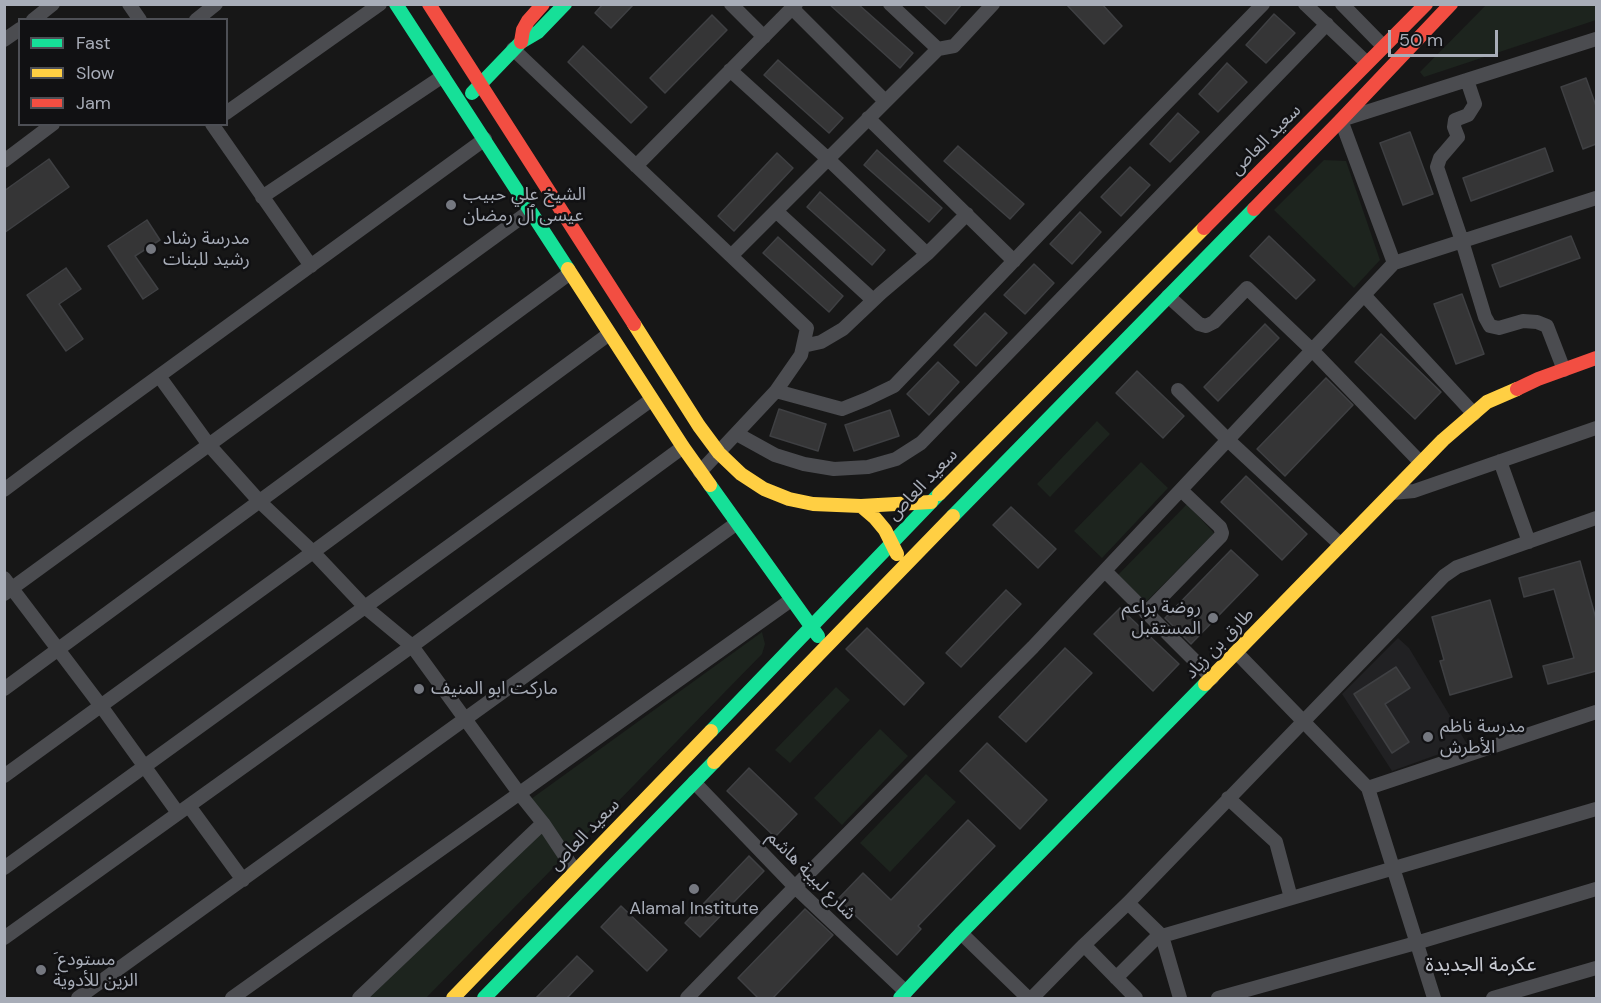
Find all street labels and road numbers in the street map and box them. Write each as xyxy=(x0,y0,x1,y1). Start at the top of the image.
street label: سعيد العاص xyxy=(1226,100,1306,180)
street label: سعيد العاص xyxy=(883,445,963,525)
street label: طارق بن زياد xyxy=(1181,604,1259,684)
street label: سعيد العاص xyxy=(545,795,625,875)
street label: شارع لبيبة هاشم xyxy=(762,827,860,925)

